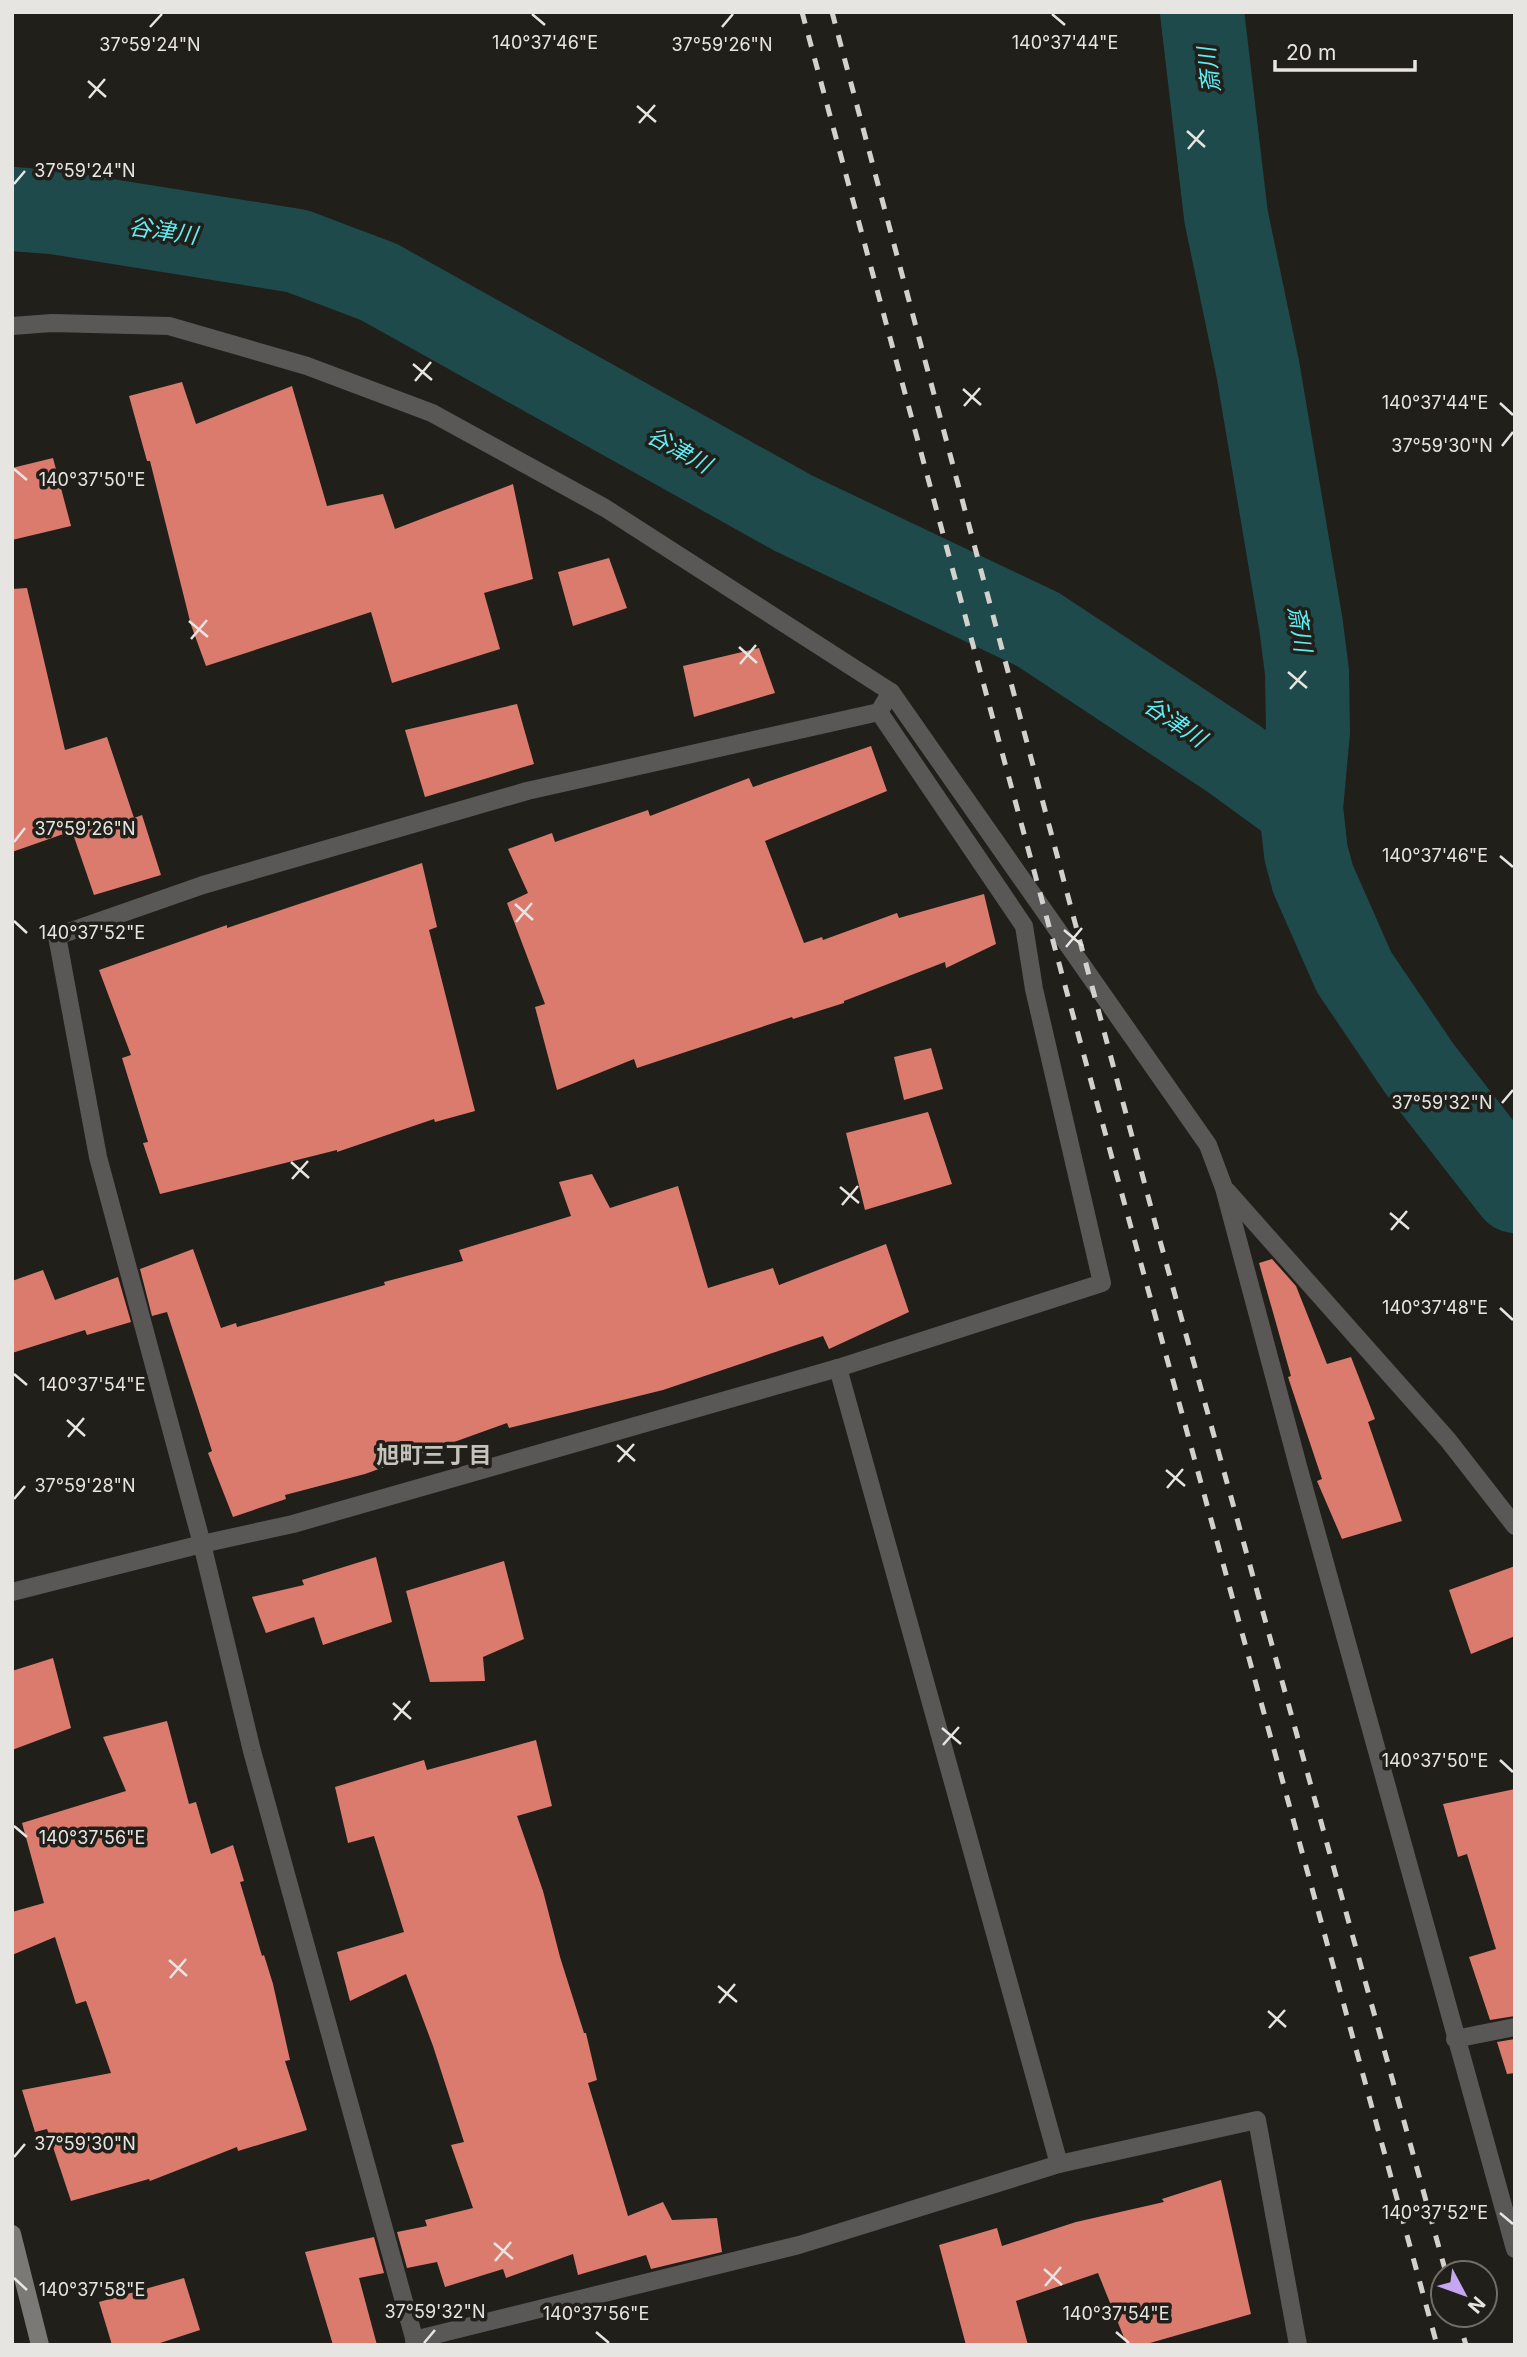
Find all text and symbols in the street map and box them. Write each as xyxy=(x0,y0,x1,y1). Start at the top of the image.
scale bar xyxy=(1275,28,1415,72)
text: 140°37'46"E xyxy=(492,32,598,53)
text: 140°37'44"E xyxy=(1012,32,1118,53)
text: 37°59'24"N xyxy=(99,34,201,55)
text: 37°59'26"N xyxy=(671,34,773,55)
text: 20 m xyxy=(1286,40,1336,65)
water label: 斎川 xyxy=(1192,42,1226,95)
text: 37°59'24"N xyxy=(34,160,136,181)
water label: 谷津川 xyxy=(127,212,202,250)
text: 140°37'44"E xyxy=(1382,392,1488,413)
water label: 谷津川 xyxy=(642,421,719,480)
text: 37°59'30"N xyxy=(1391,435,1493,456)
text: 140°37'50"E xyxy=(39,469,145,490)
water label: 斎川 xyxy=(1283,604,1318,657)
water label: 谷津川 xyxy=(1139,691,1214,755)
text: 37°59'26"N xyxy=(34,818,136,839)
text: 140°37'46"E xyxy=(1382,845,1488,866)
text: 140°37'52"E xyxy=(39,922,145,943)
text: 37°59'32"N xyxy=(1391,1092,1493,1113)
text: 140°37'48"E xyxy=(1382,1297,1488,1318)
text: 140°37'54"E xyxy=(39,1374,145,1395)
district label: 旭町三丁目 xyxy=(377,1441,492,1469)
text: 37°59'28"N xyxy=(34,1475,136,1496)
text: 140°37'50"E xyxy=(1382,1750,1488,1771)
text: 140°37'56"E xyxy=(39,1827,145,1848)
text: 37°59'30"N xyxy=(34,2133,136,2154)
text: 140°37'52"E xyxy=(1382,2202,1488,2223)
north arrow xyxy=(1429,2259,1499,2329)
text: 140°37'58"E xyxy=(39,2279,145,2300)
text: N xyxy=(1463,2292,1490,2318)
text: 37°59'32"N xyxy=(384,2301,486,2322)
text: 140°37'56"E xyxy=(543,2303,649,2324)
text: 140°37'54"E xyxy=(1063,2303,1169,2324)

